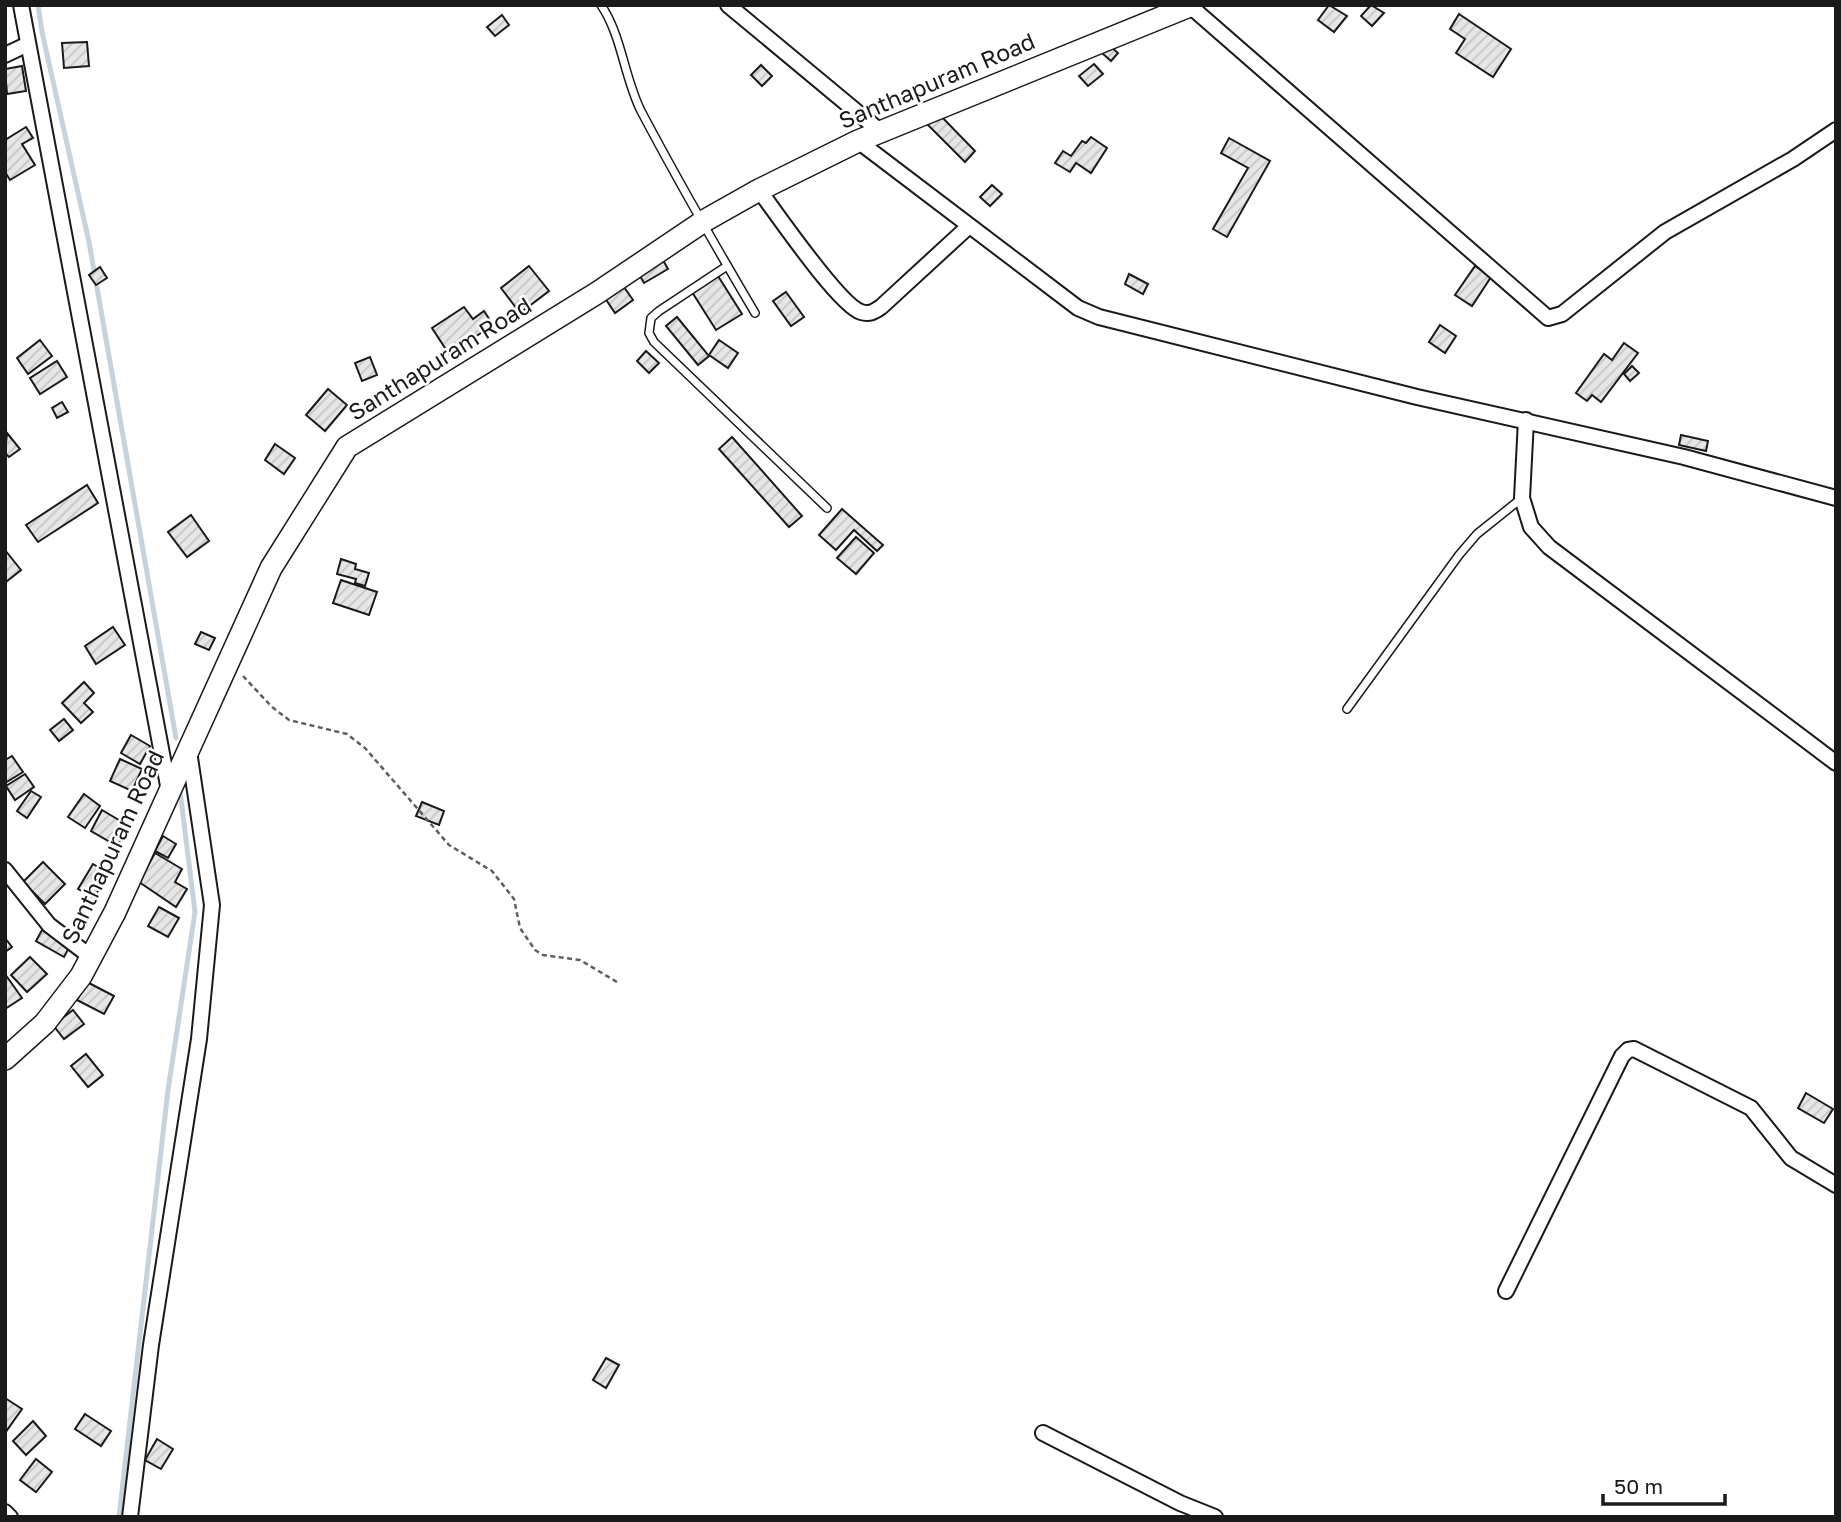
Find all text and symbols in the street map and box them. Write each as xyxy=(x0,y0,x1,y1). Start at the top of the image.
street label: Santhapuram Road xyxy=(834,26,1039,134)
street label: Santhapuram Road xyxy=(343,291,536,426)
street label: Santhapuram Road xyxy=(55,745,169,948)
scale bar xyxy=(1603,1462,1726,1506)
text: 50 m xyxy=(1614,1473,1663,1499)

